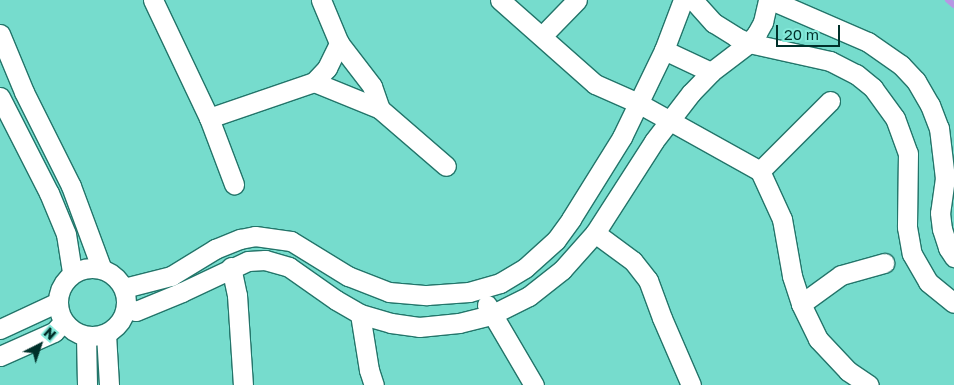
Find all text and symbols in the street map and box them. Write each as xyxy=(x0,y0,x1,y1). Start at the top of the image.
scale bar xyxy=(779,15,843,47)
text: 20 m xyxy=(784,25,819,43)
north arrow xyxy=(15,320,65,370)
text: N xyxy=(41,323,60,343)

